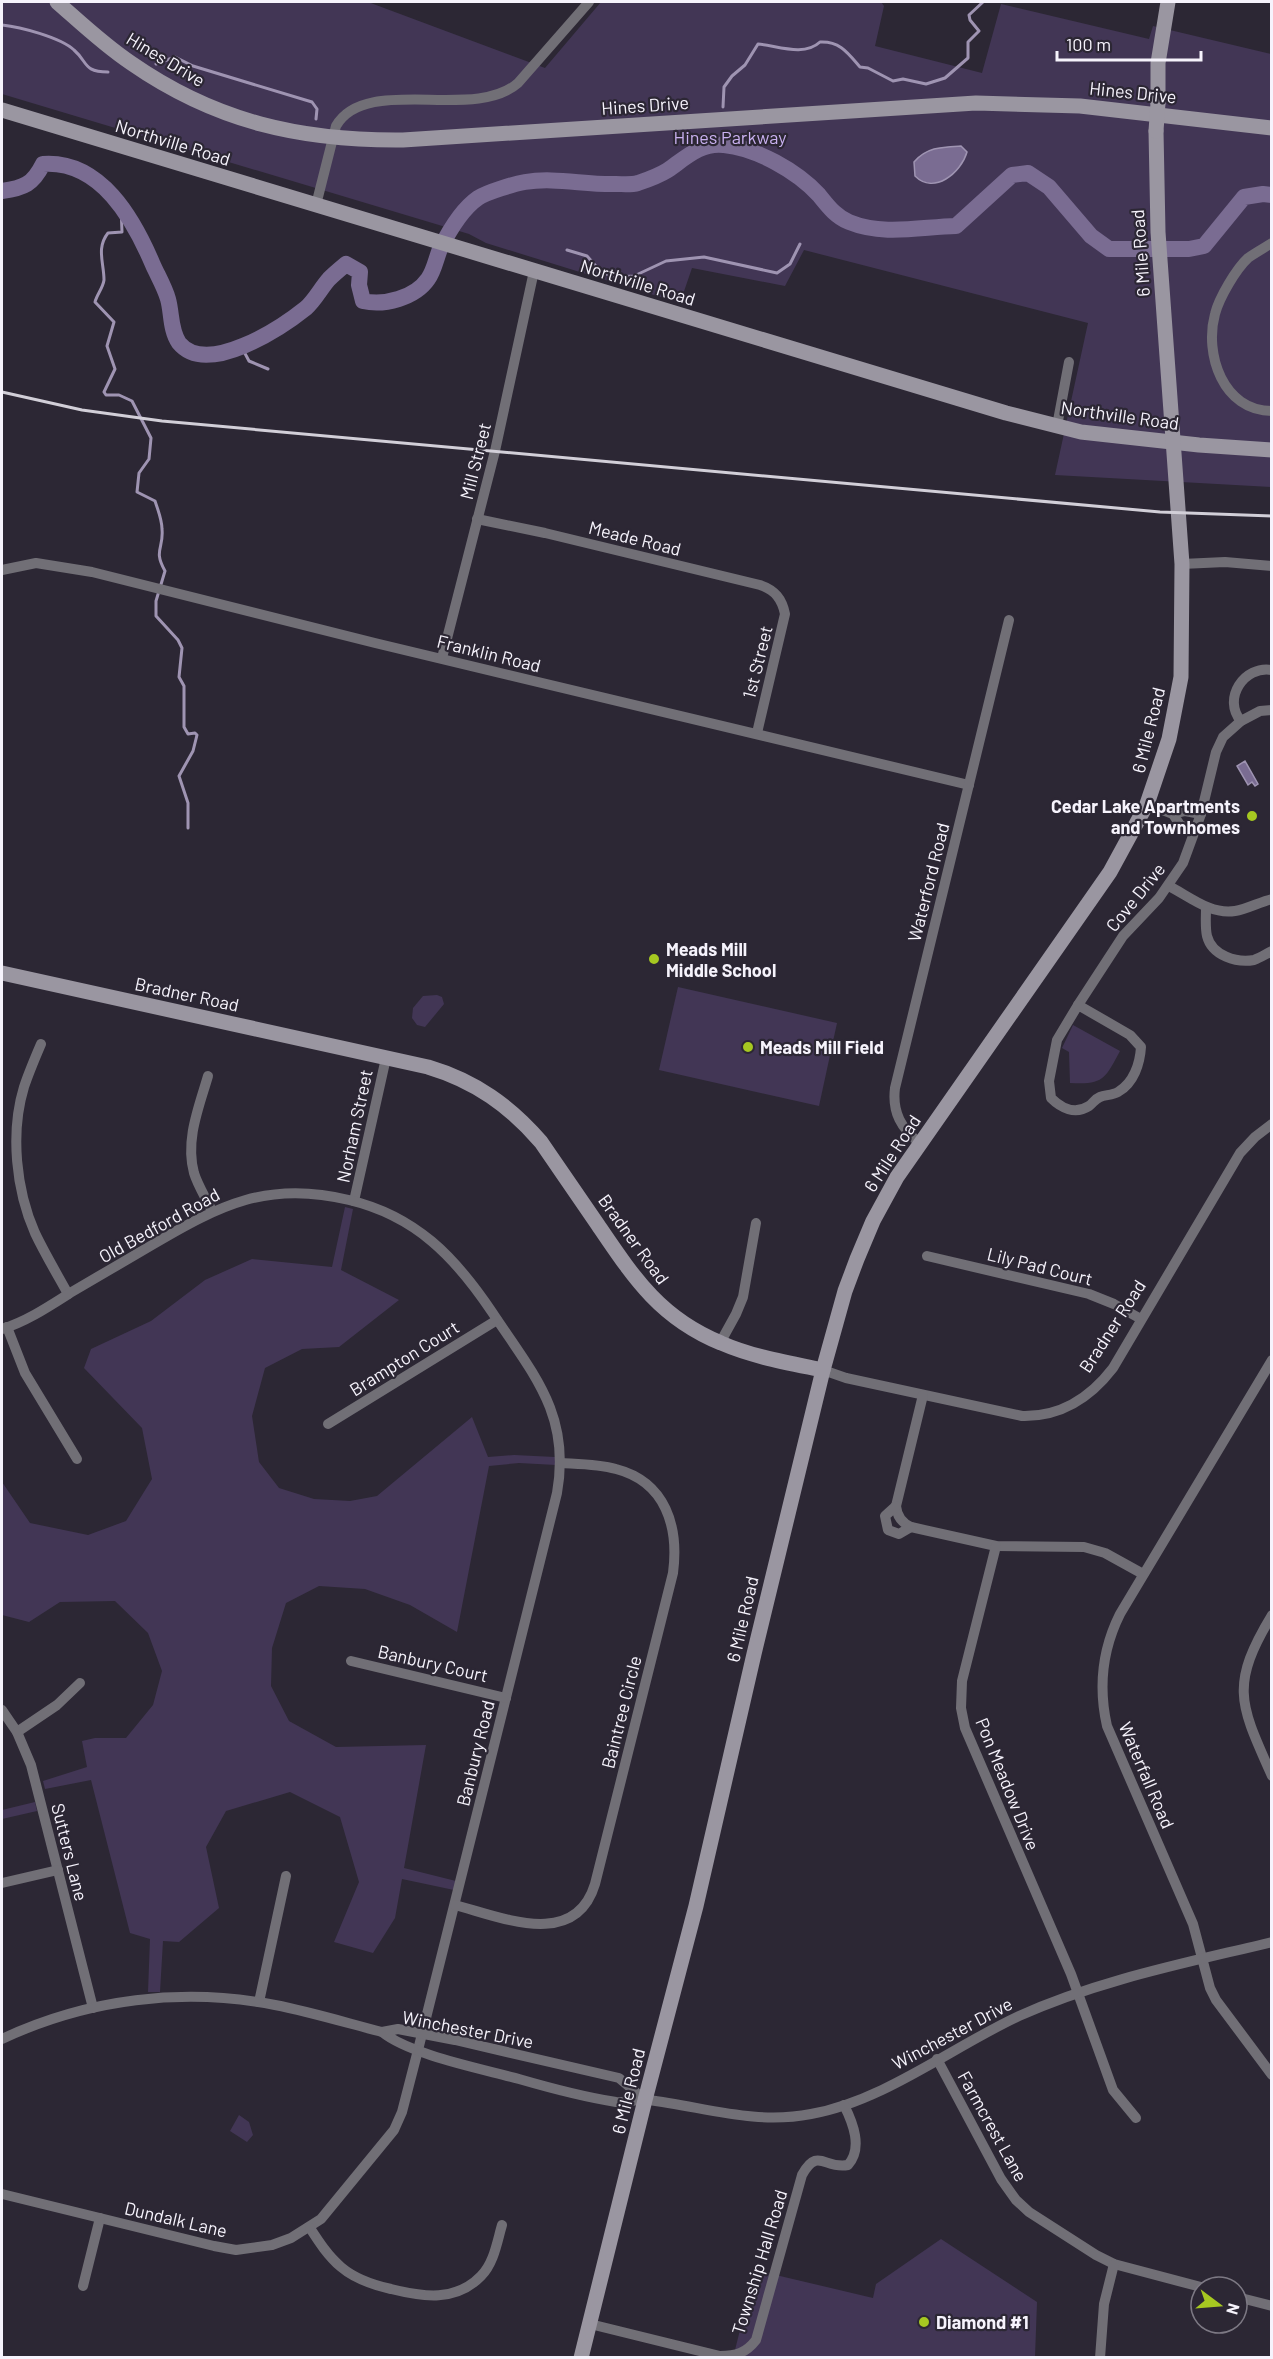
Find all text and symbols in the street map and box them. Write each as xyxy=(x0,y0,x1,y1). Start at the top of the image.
scale bar xyxy=(1057,24,1201,62)
street label: Hines Drive xyxy=(123,27,209,91)
text: 100 m xyxy=(1066,33,1111,55)
street label: Hines Drive xyxy=(1088,76,1178,108)
street label: Hines Drive xyxy=(600,91,690,119)
street label: Northville Road xyxy=(113,114,233,170)
park label: Hines Parkway xyxy=(673,126,787,148)
street label: 6 Mile Road xyxy=(1126,209,1154,297)
street label: Northville Road xyxy=(578,254,698,310)
street label: Northville Road xyxy=(1059,396,1181,434)
street label: Mill Street xyxy=(455,420,495,502)
street label: Meade Road xyxy=(587,516,683,560)
street label: 1st Street xyxy=(737,623,777,701)
street label: Franklin Road xyxy=(435,629,543,677)
street label: 6 Mile Road xyxy=(1127,685,1169,775)
place label: Cedar Lake Apartments and Townhomes xyxy=(1051,795,1240,838)
marker: Cedar Lake Apartments and Townhomes xyxy=(1245,809,1259,823)
street label: Waterford Road xyxy=(903,820,953,944)
street label: Cove Drive xyxy=(1101,858,1169,936)
place label: Meads Mill Middle School xyxy=(666,938,776,981)
marker: Meads Mill Middle School xyxy=(647,952,661,966)
street label: Bradner Road xyxy=(133,972,241,1016)
place label: Meads Mill Field xyxy=(760,1036,884,1058)
marker: Meads Mill Field xyxy=(741,1040,755,1054)
street label: Norham Street xyxy=(331,1067,377,1185)
street label: 6 Mile Road xyxy=(859,1110,925,1196)
street label: Old Bedford Road xyxy=(95,1183,223,1267)
street label: Bradner Road xyxy=(594,1190,674,1288)
street label: Lily Pad Court xyxy=(985,1242,1095,1290)
street label: Bradner Road xyxy=(1074,1276,1150,1376)
street label: Brampton Court xyxy=(345,1316,463,1400)
street label: 6 Mile Road xyxy=(721,1574,763,1664)
street label: Banbury Court xyxy=(376,1640,490,1686)
street label: Baintree Circle xyxy=(596,1653,646,1771)
street label: Banbury Road xyxy=(451,1698,499,1808)
street label: Pon Meadow Drive xyxy=(971,1715,1045,1853)
street label: Waterfall Road xyxy=(1115,1718,1179,1832)
street label: Sutters Lane xyxy=(47,1801,93,1903)
street label: Winchester Drive xyxy=(888,1992,1016,2074)
street label: Winchester Drive xyxy=(401,2006,535,2052)
street label: 6 Mile Road xyxy=(607,2046,649,2136)
street label: Farmcrest Lane xyxy=(954,2067,1032,2185)
street label: Township Hall Road xyxy=(727,2187,791,2337)
street label: Dundalk Lane xyxy=(123,2197,229,2241)
north arrow xyxy=(1189,2275,1249,2335)
text: N xyxy=(1223,2302,1244,2317)
place label: Diamond #1 xyxy=(936,2311,1029,2333)
marker: Diamond #1 xyxy=(917,2315,931,2329)

